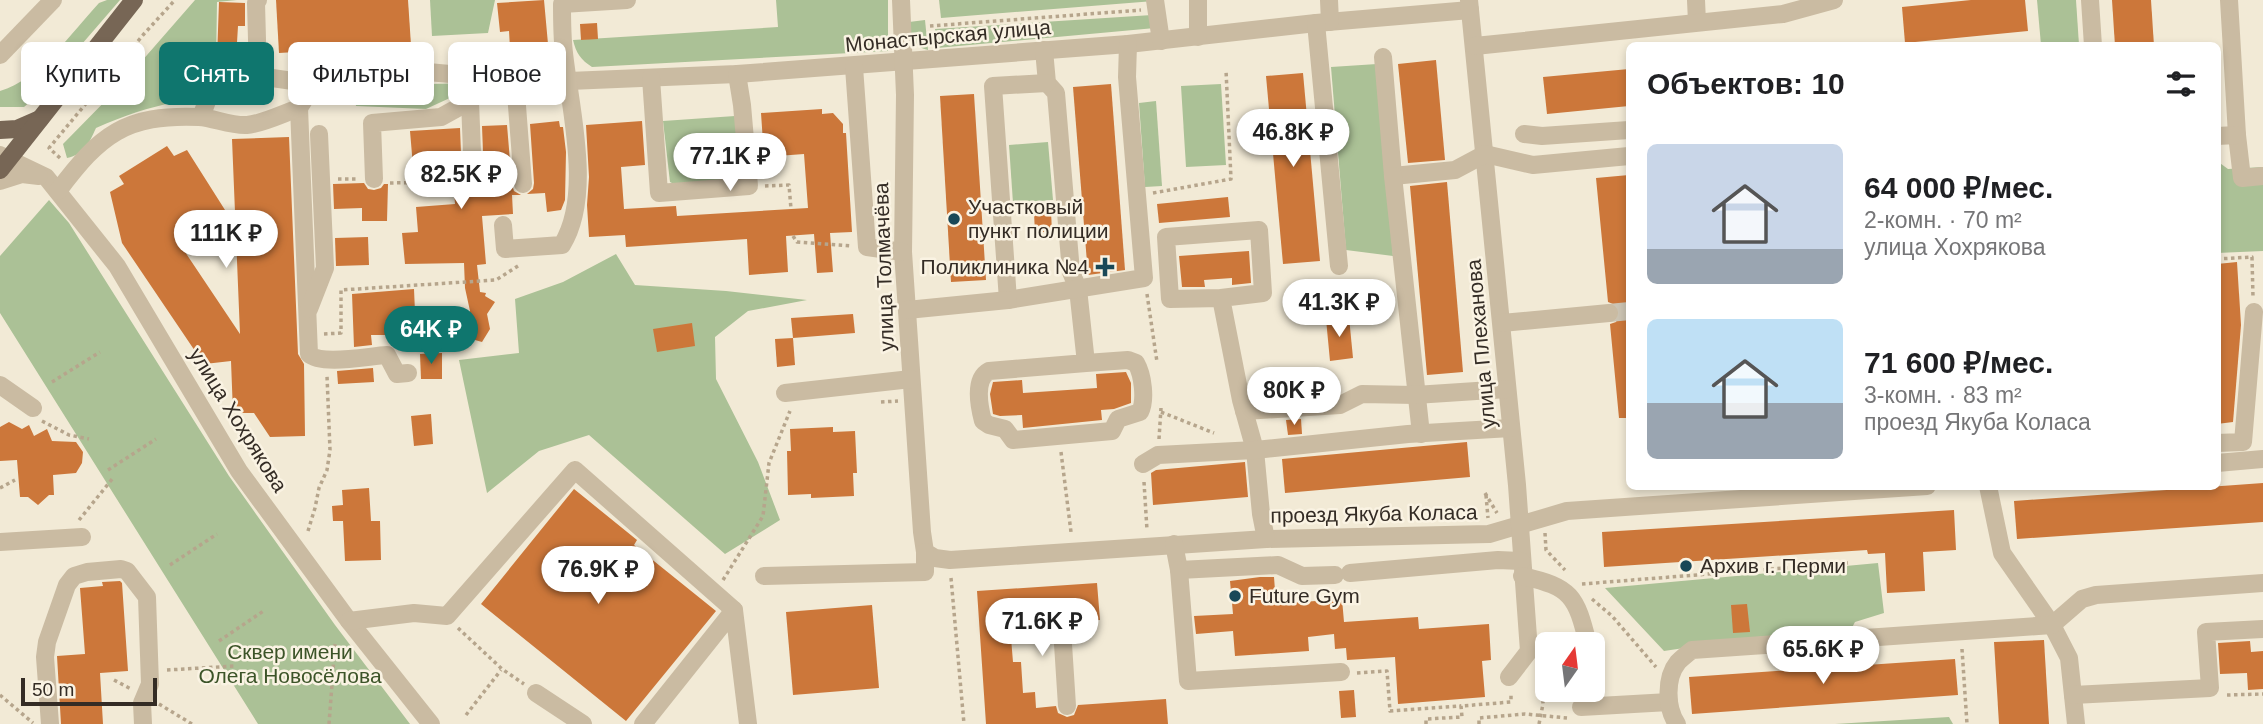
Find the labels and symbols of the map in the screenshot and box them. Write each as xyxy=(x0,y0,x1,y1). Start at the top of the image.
street label: Монастырская улица xyxy=(844,15,1052,56)
pin: 46.8K ₽ xyxy=(1228,110,1358,169)
pin: 77.1K ₽ xyxy=(665,134,795,193)
pin: 82.5K ₽ xyxy=(396,152,526,211)
street label: улица Толмачёва xyxy=(869,182,898,352)
place label: Участковый пункт полиции xyxy=(968,195,1108,242)
pin: 111K ₽ xyxy=(169,210,283,270)
marker: Участковый пункт полиции xyxy=(946,211,962,227)
place label: Поликлиника №4 xyxy=(921,255,1089,278)
marker: Поликлиника №4 xyxy=(1095,257,1115,277)
street label: улица Плеханова xyxy=(1462,258,1499,430)
pin: 41.3K ₽ xyxy=(1274,280,1404,339)
pin: 64K ₽ xyxy=(382,306,480,366)
street label: улица Хохрякова xyxy=(185,343,292,496)
pin: 80K ₽ xyxy=(1245,368,1343,427)
street label: проезд Якуба Коласа xyxy=(1270,500,1478,527)
pin: 76.9K ₽ xyxy=(533,546,663,606)
place label: Архив г. Перми xyxy=(1700,554,1846,577)
marker: Архив г. Перми xyxy=(1678,558,1694,574)
place label: Future Gym xyxy=(1249,584,1360,607)
marker: Future Gym xyxy=(1227,588,1243,604)
pin: 71.6K ₽ xyxy=(977,598,1107,658)
pin: 65.6K ₽ xyxy=(1758,626,1888,686)
north arrow xyxy=(1535,632,1605,702)
park label: Сквер имени Олега Новосёлова xyxy=(198,640,382,687)
scale bar xyxy=(21,675,158,707)

